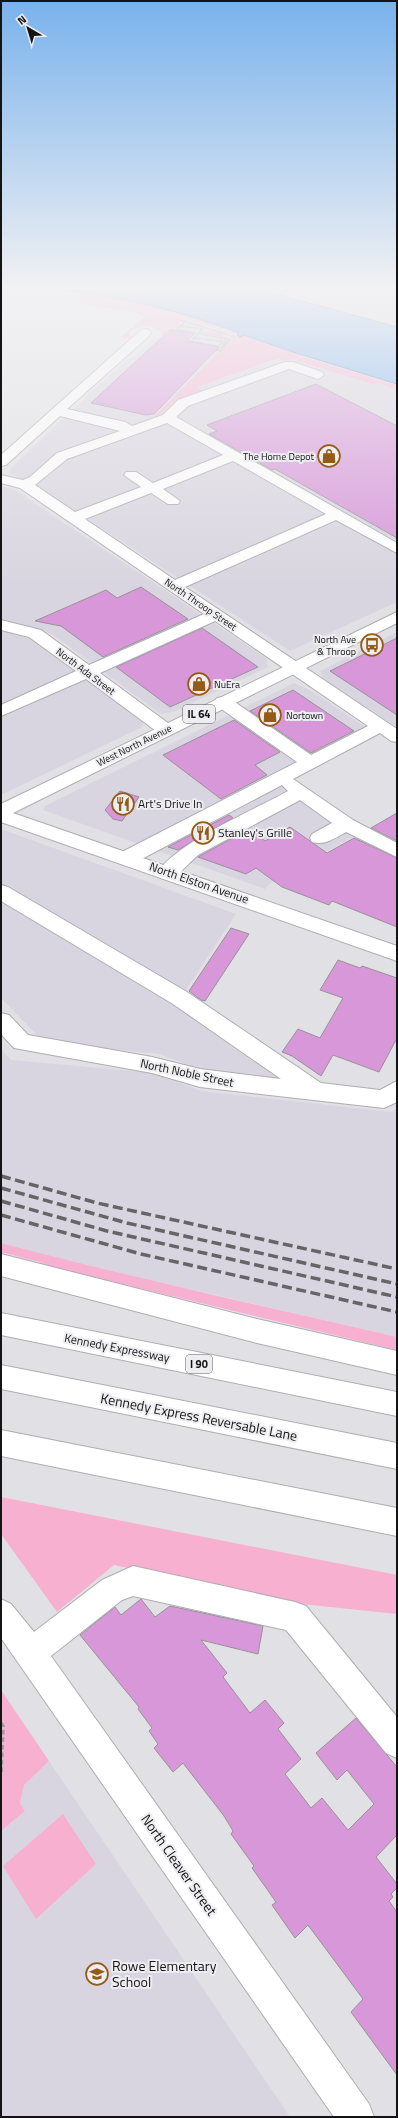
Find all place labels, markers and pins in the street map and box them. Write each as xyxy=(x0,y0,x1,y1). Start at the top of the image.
shop icon: The Home Depot xyxy=(316,443,342,469)
place label: The Home Depot xyxy=(243,449,314,464)
place label: North Ave & Throop xyxy=(314,632,356,659)
bus stop icon: North Ave & Throop xyxy=(359,632,385,658)
shop icon: NuEra xyxy=(186,671,212,697)
place label: NuEra xyxy=(214,677,240,692)
shop icon: Nortown xyxy=(257,702,283,728)
place label: Nortown xyxy=(286,708,323,723)
restaurant icon: Art's Drive In xyxy=(110,791,136,817)
place label: Art's Drive In xyxy=(138,794,202,813)
restaurant icon: Stanley's Grille xyxy=(190,820,216,846)
place label: Stanley's Grille xyxy=(218,823,292,842)
place label: Rowe Elementary School xyxy=(112,1955,217,1992)
school or university icon: Rowe Elementary School xyxy=(84,1961,110,1987)

